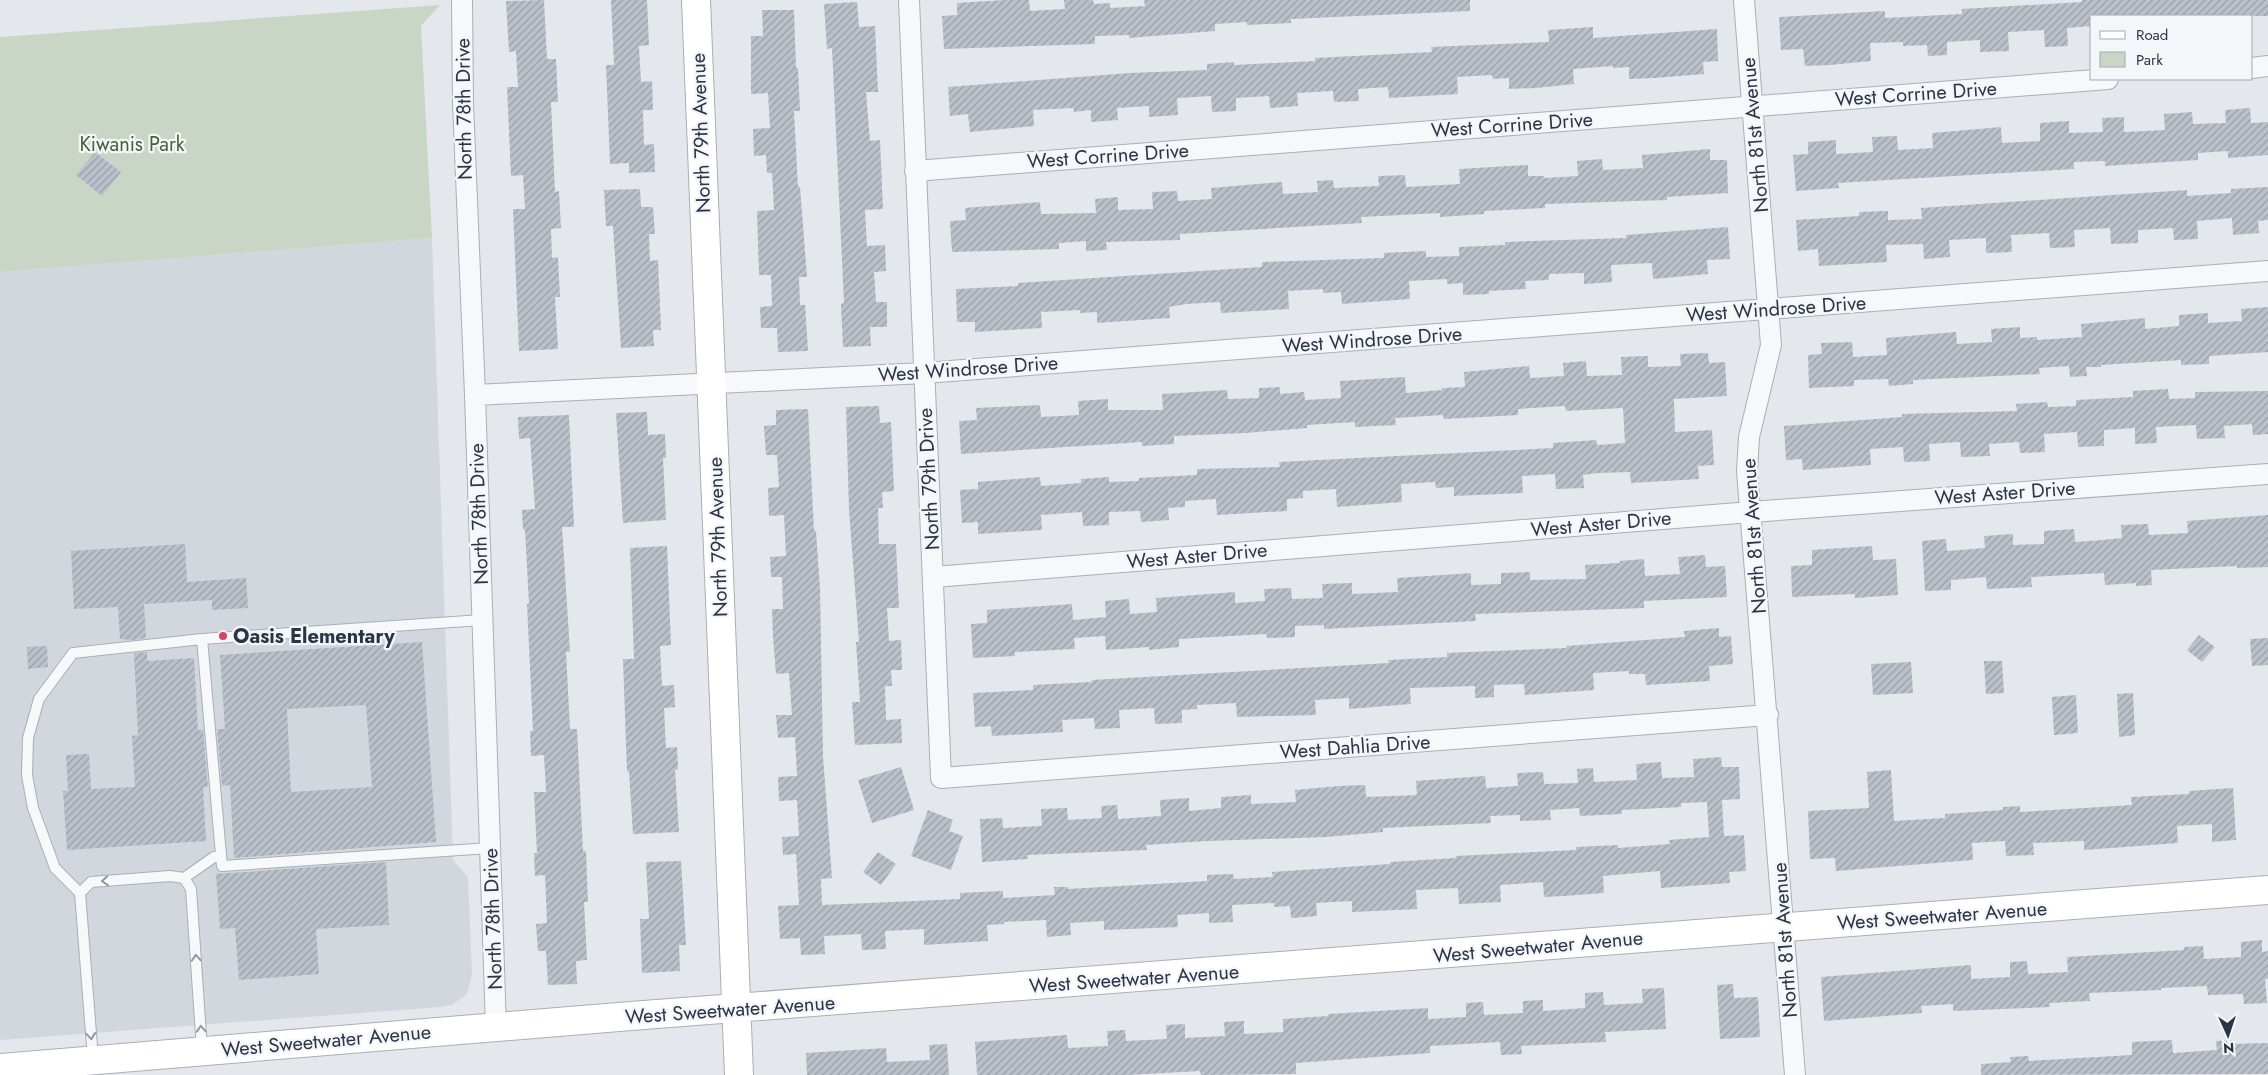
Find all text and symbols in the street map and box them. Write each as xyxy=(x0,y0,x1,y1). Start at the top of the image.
legend xyxy=(2090,15,2253,80)
text: Road xyxy=(2136,24,2168,46)
street label: North 78th Drive xyxy=(448,38,480,180)
text: Park xyxy=(2136,49,2163,71)
street label: North 79th Avenue xyxy=(684,52,718,214)
street label: North 81st Avenue xyxy=(1734,56,1776,214)
street label: West Corrine Drive xyxy=(1834,74,1998,114)
street label: West Corrine Drive xyxy=(1430,105,1594,145)
park label: Kiwanis Park xyxy=(79,130,185,159)
street label: West Corrine Drive xyxy=(1026,136,1190,176)
street label: West Windrose Drive xyxy=(1685,288,1867,330)
street label: West Windrose Drive xyxy=(1281,319,1463,361)
street label: West Windrose Drive xyxy=(877,348,1059,390)
street label: North 79th Drive xyxy=(911,407,947,551)
street label: North 78th Drive xyxy=(462,443,496,585)
street label: North 79th Avenue xyxy=(701,456,735,618)
street label: North 81st Avenue xyxy=(1734,457,1774,615)
street label: West Aster Drive xyxy=(1934,474,2076,512)
street label: West Aster Drive xyxy=(1529,503,1673,545)
street label: West Aster Drive xyxy=(1125,535,1269,577)
place label: Oasis Elementary xyxy=(233,622,395,651)
marker: Oasis Elementary xyxy=(217,630,229,642)
street label: West Dahlia Drive xyxy=(1279,727,1431,767)
street label: North 78th Drive xyxy=(476,848,510,990)
street label: North 81st Avenue xyxy=(1765,861,1805,1019)
one-way arrow xyxy=(101,876,109,887)
street label: West Sweetwater Avenue xyxy=(1836,894,2048,938)
street label: West Sweetwater Avenue xyxy=(1432,923,1644,971)
one-way arrow xyxy=(191,954,202,962)
street label: West Sweetwater Avenue xyxy=(1028,957,1240,1001)
street label: West Sweetwater Avenue xyxy=(624,988,836,1032)
north arrow xyxy=(2203,1010,2253,1060)
street label: West Sweetwater Avenue xyxy=(220,1017,432,1065)
one-way arrow xyxy=(196,1025,207,1033)
one-way arrow xyxy=(86,1032,97,1040)
text: N xyxy=(2223,1038,2235,1058)

